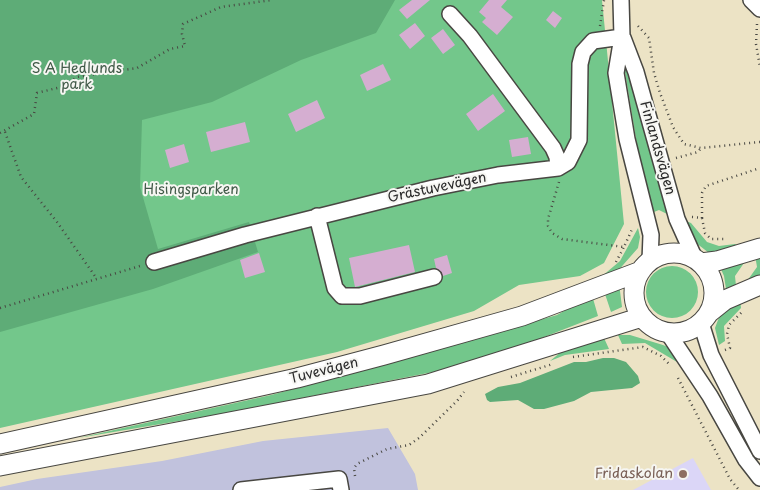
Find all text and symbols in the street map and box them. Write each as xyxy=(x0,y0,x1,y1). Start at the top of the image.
park label: S A Hedlunds park xyxy=(32,61,122,94)
street label: Finlandsvägen xyxy=(636,99,678,197)
street label: Grästuvevägen xyxy=(386,169,488,207)
park label: Hisingsparken xyxy=(143,182,239,198)
street label: Tuvevägen xyxy=(288,354,360,388)
place label: Fridaskolan xyxy=(595,466,673,482)
marker: Fridaskolan xyxy=(677,468,689,480)

